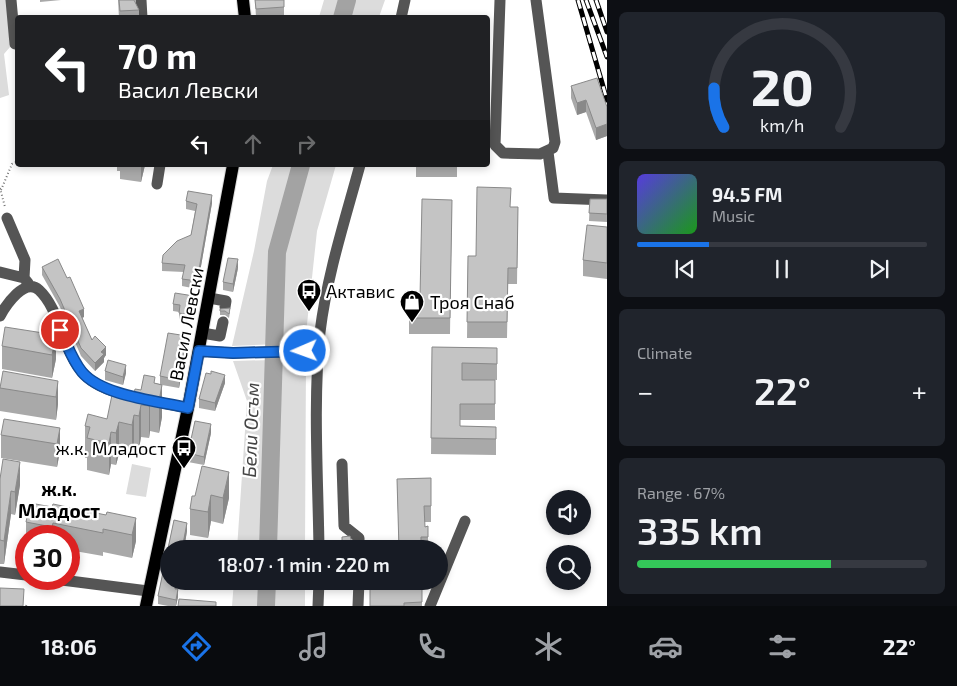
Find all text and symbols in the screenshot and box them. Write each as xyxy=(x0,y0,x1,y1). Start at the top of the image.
text: 70 m xyxy=(118,34,197,76)
icon: left xyxy=(35,35,100,100)
text: 20 xyxy=(750,54,814,116)
text: Васил Левски xyxy=(118,76,259,102)
text: km/h xyxy=(760,114,804,136)
icon: left xyxy=(186,130,214,158)
icon: ahead xyxy=(239,130,267,158)
icon: right xyxy=(292,130,320,158)
text: 94.5 FM xyxy=(712,183,783,206)
text: Music xyxy=(712,206,755,225)
icon: previous xyxy=(671,255,699,283)
icon: pause xyxy=(768,255,796,283)
icon: next xyxy=(865,255,893,283)
street label: Васил Левски xyxy=(164,265,208,383)
bus stop icon: Актавис xyxy=(296,278,322,312)
place label: Актавис xyxy=(326,280,395,302)
shop icon: Троя Снаб xyxy=(399,289,425,323)
place label: Троя Снаб xyxy=(430,291,514,313)
pin xyxy=(39,309,81,351)
icon: arrive xyxy=(46,316,74,344)
position arrow xyxy=(278,324,330,376)
text: Climate xyxy=(637,343,692,362)
text: 22° xyxy=(754,367,811,413)
text: − xyxy=(637,374,653,408)
text: + xyxy=(912,374,927,408)
water label: Бели Осъм xyxy=(237,382,263,478)
bus stop icon: ж.к. Младост xyxy=(171,435,197,469)
place label: ж.к. Младост xyxy=(56,437,166,459)
district label: ж.к. Младост xyxy=(18,477,100,522)
text: Range · 67% xyxy=(637,483,725,502)
map controls xyxy=(546,490,591,590)
button: sound xyxy=(546,490,591,535)
text: 335 km xyxy=(637,507,763,553)
speed limit sign: 30 xyxy=(15,525,80,590)
button: search xyxy=(546,545,591,590)
text: 18:07 · 1 min · 220 m xyxy=(218,553,390,576)
icon: directions xyxy=(179,629,214,664)
icon: music xyxy=(296,629,331,664)
icon: phone xyxy=(414,629,449,664)
icon: climate xyxy=(531,629,566,664)
icon: car xyxy=(648,629,683,664)
icon: filters xyxy=(765,629,800,664)
text: 18:06 xyxy=(41,633,97,659)
text: 22° xyxy=(883,633,916,659)

